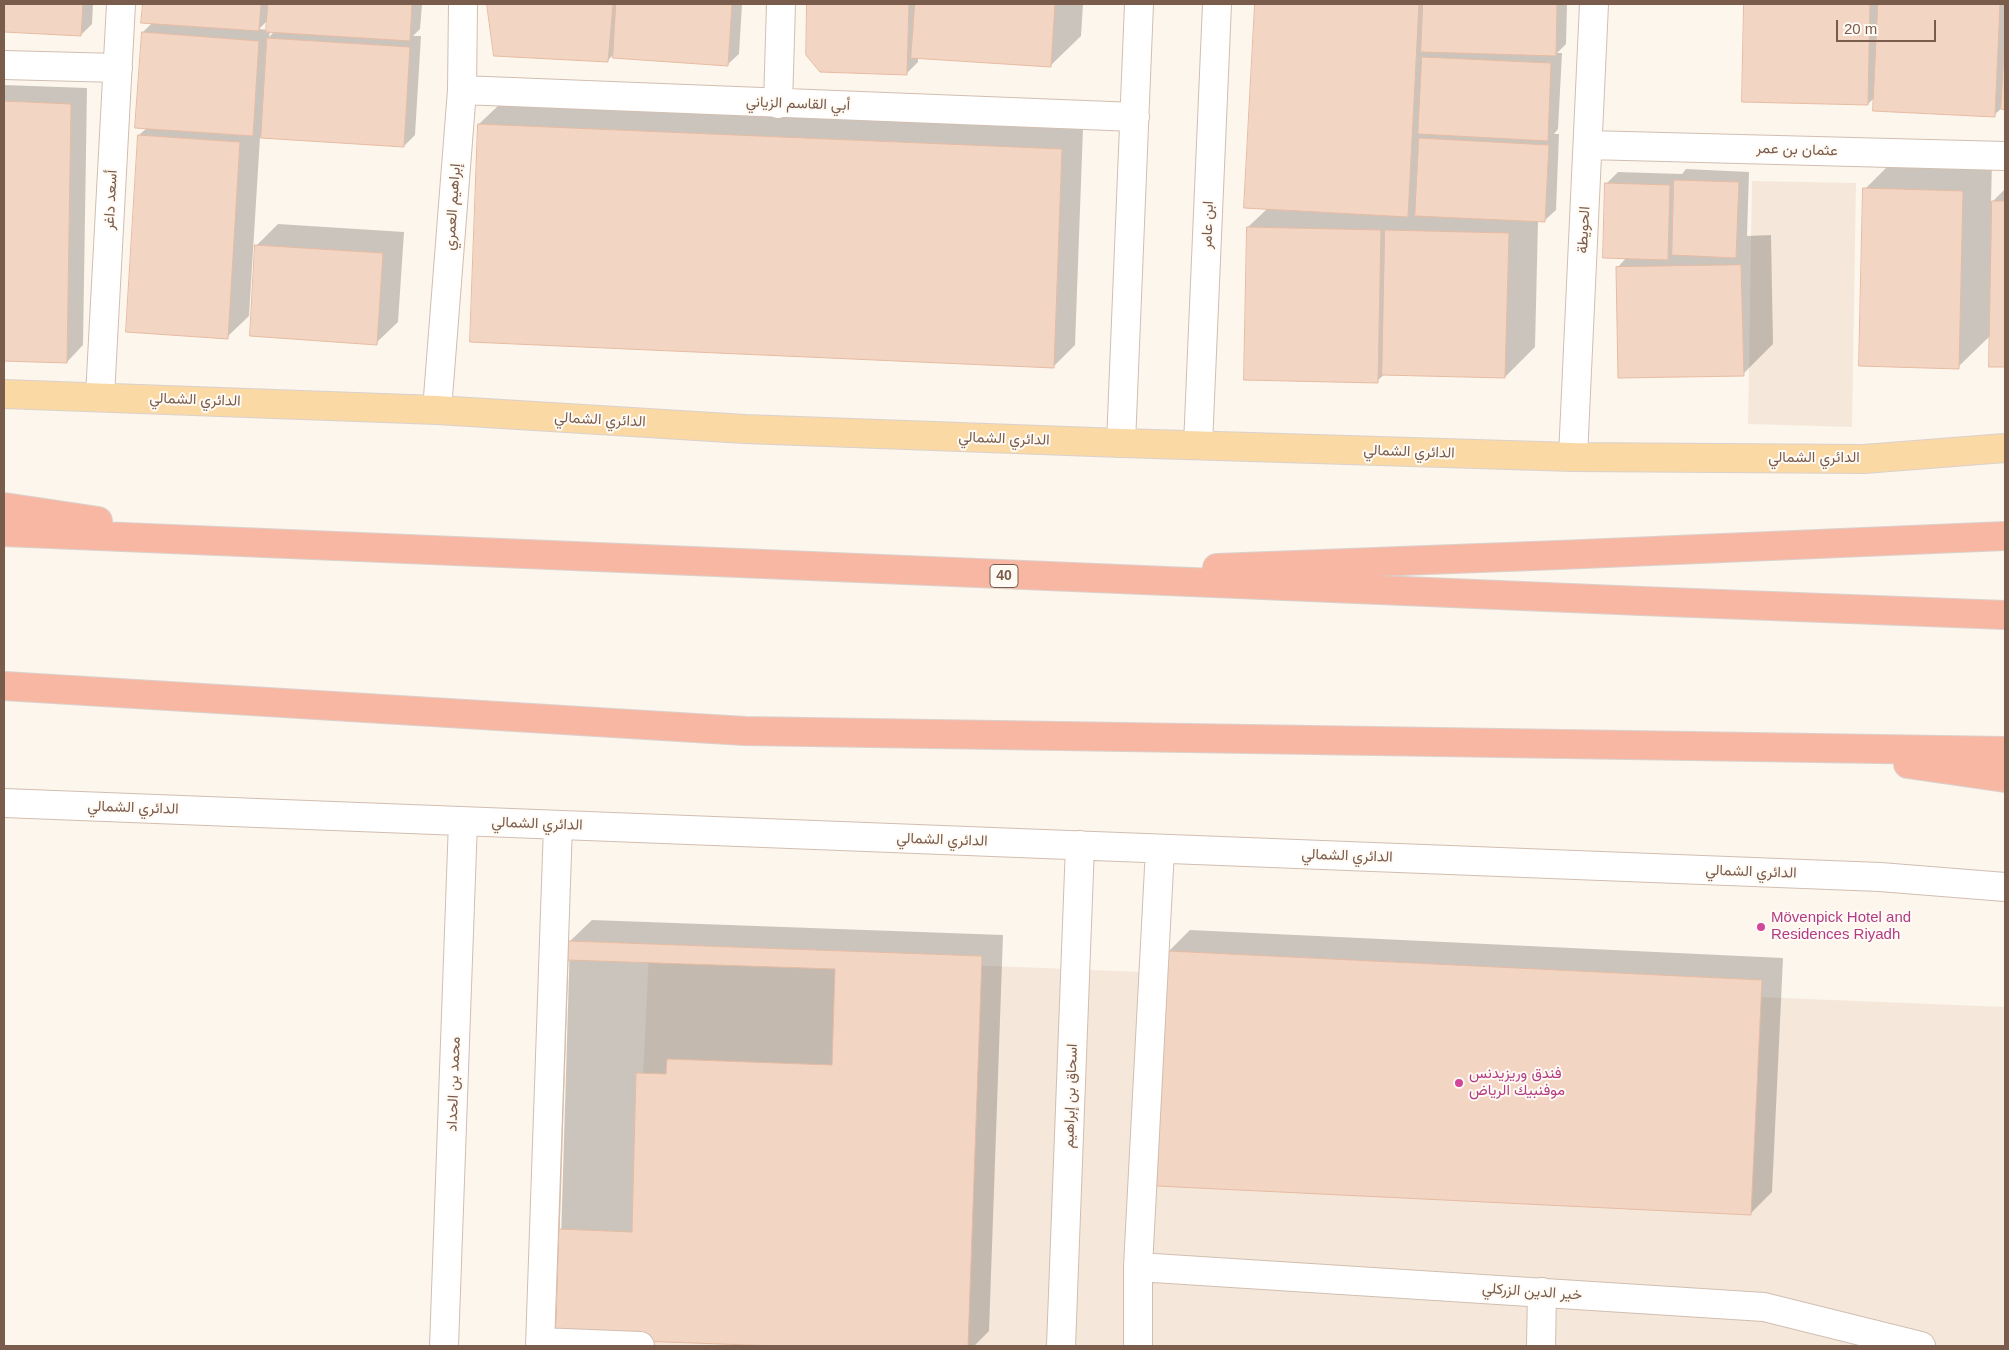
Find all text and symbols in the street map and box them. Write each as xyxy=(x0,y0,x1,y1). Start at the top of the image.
scale bar xyxy=(1839,10,1939,42)
text: 20 m xyxy=(1844,20,1877,37)
street label: أبي القاسم الزياني xyxy=(746,93,850,115)
street label: عثمان بن عمر xyxy=(1756,140,1838,160)
street label: إبراهيم العمري xyxy=(441,163,465,251)
street label: أسعد داغر xyxy=(100,169,122,231)
street label: ابن عامر xyxy=(1198,200,1218,250)
street label: الحويطة xyxy=(1574,206,1594,254)
street label: الدائري الشمالي xyxy=(149,389,241,411)
street label: الدائري الشمالي xyxy=(554,409,646,431)
street label: الدائري الشمالي xyxy=(958,428,1050,450)
street label: الدائري الشمالي xyxy=(1363,441,1455,463)
street label: الدائري الشمالي xyxy=(1768,449,1860,467)
road number: 40 xyxy=(990,564,1018,588)
street label: الدائري الشمالي xyxy=(87,797,179,819)
street label: الدائري الشمالي xyxy=(491,813,583,835)
street label: الدائري الشمالي xyxy=(896,829,988,851)
street label: الدائري الشمالي xyxy=(1301,845,1393,867)
street label: الدائري الشمالي xyxy=(1705,861,1797,883)
place label: Mövenpick Hotel and Residences Riyadh xyxy=(1771,909,1911,944)
marker: Mövenpick Hotel and Residences Riyadh xyxy=(1755,921,1767,933)
street label: محمد بن الحداد xyxy=(443,1036,465,1132)
street label: اسحاق بن إبراهيم xyxy=(1060,1043,1082,1149)
place label: فندق وريزيدنس موفنبيك الرياض xyxy=(1469,1065,1565,1100)
marker: فندق وريزيدنس موفنبيك الرياض xyxy=(1453,1077,1465,1089)
street label: خير الدين الزركلي xyxy=(1481,1280,1583,1304)

